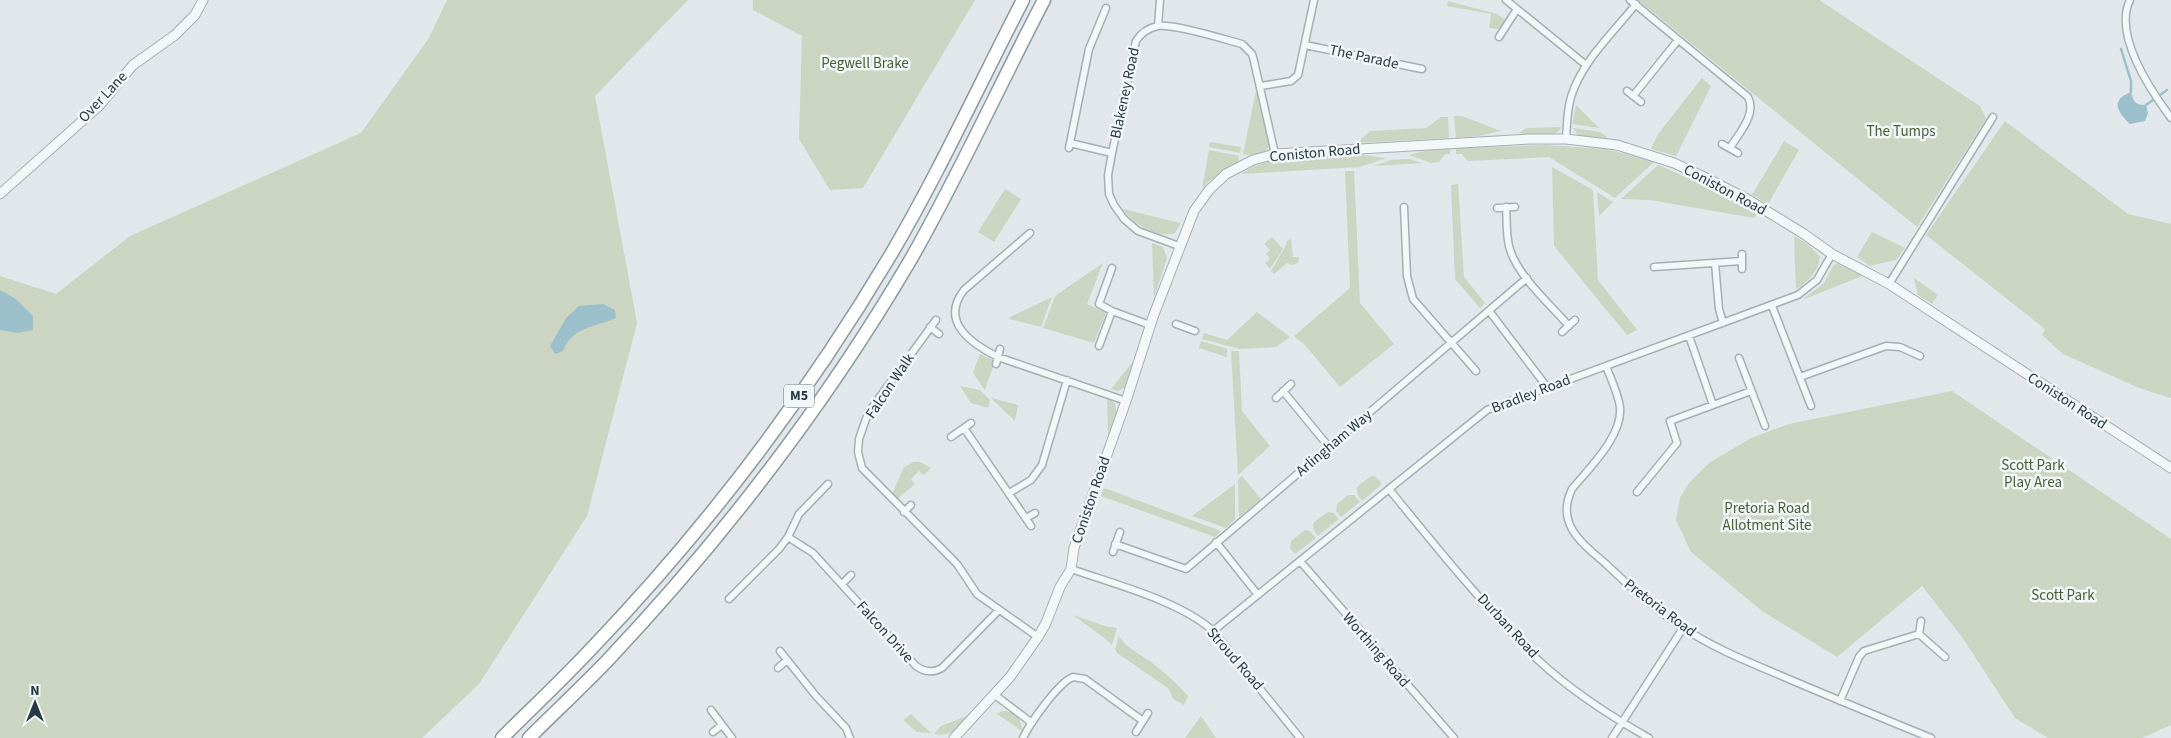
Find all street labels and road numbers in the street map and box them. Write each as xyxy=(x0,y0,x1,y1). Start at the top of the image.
street label: The Parade xyxy=(1327,39,1401,75)
street label: Blakeney Road xyxy=(1105,45,1145,141)
street label: Over Lane xyxy=(74,67,132,127)
street label: Coniston Road xyxy=(1269,139,1361,167)
street label: Coniston Road xyxy=(1680,159,1770,221)
street label: Falcon Walk xyxy=(860,349,920,423)
street label: Coniston Road xyxy=(2023,367,2111,435)
street label: Bradley Road xyxy=(1488,369,1574,419)
road number: M5 xyxy=(784,384,814,408)
street label: Arlingham Way xyxy=(1291,405,1377,481)
street label: Coniston Road xyxy=(1066,454,1116,546)
street label: Pretoria Road xyxy=(1620,574,1700,642)
street label: Durban Road xyxy=(1472,589,1544,663)
street label: Falcon Drive xyxy=(852,596,918,668)
street label: Worthing Road xyxy=(1338,608,1414,692)
street label: Stroud Road xyxy=(1202,623,1268,695)

